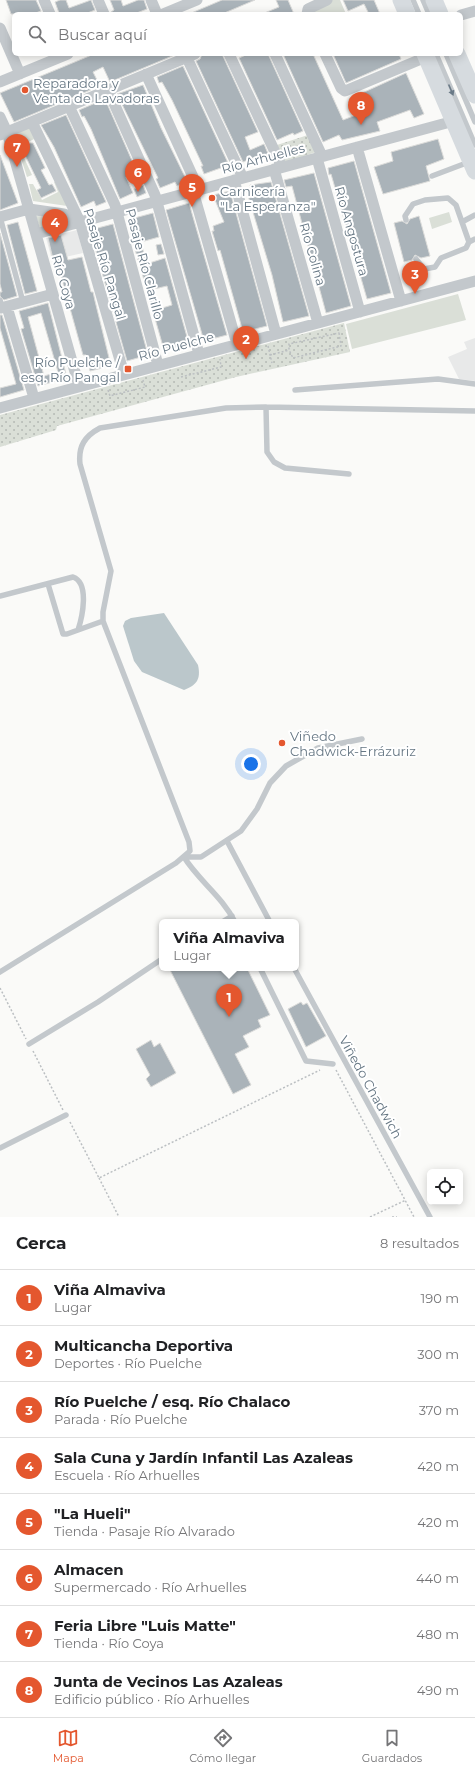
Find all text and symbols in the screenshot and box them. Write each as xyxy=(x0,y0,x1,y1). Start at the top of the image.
search box xyxy=(12,12,463,56)
icon: search xyxy=(26,23,48,45)
text: Buscar aquí xyxy=(58,25,147,44)
place label: Reparadora y Venta de Lavadoras xyxy=(33,75,160,106)
one-way arrow xyxy=(449,84,455,96)
marker: Reparadora y Venta de Lavadoras xyxy=(20,85,30,95)
pin: 8 xyxy=(348,92,374,125)
pin: 7 xyxy=(4,134,30,167)
street label: Río Arhuelles xyxy=(220,139,306,177)
pin: 6 xyxy=(125,159,151,192)
pin: 5 xyxy=(179,174,205,207)
place label: Carnicería "La Esperanza" xyxy=(220,183,316,214)
street label: Río Angostura xyxy=(332,184,372,278)
marker: Carnicería "La Esperanza" xyxy=(207,193,217,203)
street label: Pasaje Río Pangal xyxy=(80,206,130,322)
street label: Pasaje Río Clarillo xyxy=(122,207,168,321)
pin: 4 xyxy=(42,209,68,242)
street label: Río Colina xyxy=(296,221,330,287)
street label: Río Coya xyxy=(49,253,79,311)
pin: 3 xyxy=(402,261,428,294)
pin: 2 xyxy=(233,326,259,359)
street label: Río Puelche xyxy=(136,328,216,364)
place label: Río Puelche / esq. Río Pangal xyxy=(21,354,121,385)
marker: Río Puelche / esq. Río Pangal xyxy=(123,364,133,374)
place label: Viñedo Chadwick-Errázuriz xyxy=(290,728,416,759)
marker: Viñedo Chadwick-Errázuriz xyxy=(277,738,287,748)
your location xyxy=(241,754,261,774)
popup xyxy=(159,919,299,971)
text: Viña Almaviva xyxy=(173,928,285,947)
text: Lugar xyxy=(173,947,211,963)
pin: 1 xyxy=(216,984,242,1017)
street label: Viñedo Chadwich xyxy=(336,1033,406,1141)
map controls xyxy=(427,1169,463,1205)
button: locate xyxy=(427,1169,463,1205)
text: Cerca xyxy=(16,1233,66,1253)
text: 8 resultados xyxy=(380,1235,459,1251)
text: Viña Almaviva xyxy=(54,1280,166,1299)
text: 1 xyxy=(26,1290,32,1306)
text: 190 m xyxy=(421,1290,459,1306)
text: Lugar xyxy=(54,1299,92,1315)
text: Multicancha Deportiva xyxy=(54,1336,233,1355)
text: 2 xyxy=(25,1346,33,1362)
text: 300 m xyxy=(417,1346,459,1362)
text: Deportes · Río Puelche xyxy=(54,1355,202,1371)
text: Río Puelche / esq. Río Chalaco xyxy=(54,1392,290,1411)
text: 3 xyxy=(25,1402,33,1418)
text: 370 m xyxy=(419,1402,459,1418)
text: Parada · Río Puelche xyxy=(54,1411,187,1427)
text: Sala Cuna y Jardín Infantil Las Azaleas xyxy=(54,1448,353,1467)
text: 4 xyxy=(25,1458,33,1474)
text: 420 m xyxy=(417,1458,459,1474)
text: Escuela · Río Arhuelles xyxy=(54,1467,200,1483)
text: "La Hueli" xyxy=(54,1504,131,1523)
text: 5 xyxy=(25,1514,33,1530)
text: 420 m xyxy=(417,1514,459,1530)
text: Tienda · Pasaje Río Alvarado xyxy=(54,1523,235,1539)
text: Almacen xyxy=(54,1560,124,1579)
text: 6 xyxy=(25,1570,33,1586)
text: 440 m xyxy=(416,1570,459,1586)
text: Supermercado · Río Arhuelles xyxy=(54,1579,247,1595)
text: Feria Libre "Luis Matte" xyxy=(54,1616,236,1635)
text: 7 xyxy=(25,1626,33,1642)
text: 480 m xyxy=(416,1626,459,1642)
text: Tienda · Río Coya xyxy=(54,1635,164,1651)
text: Junta de Vecinos Las Azaleas xyxy=(54,1672,283,1691)
text: 8 xyxy=(25,1682,33,1698)
text: 490 m xyxy=(417,1682,459,1698)
text: Edificio público · Río Arhuelles xyxy=(54,1691,249,1707)
tab: Mapa xyxy=(53,1727,84,1765)
tab: Cómo llegar xyxy=(189,1727,256,1765)
tab: Guardados xyxy=(362,1727,422,1765)

